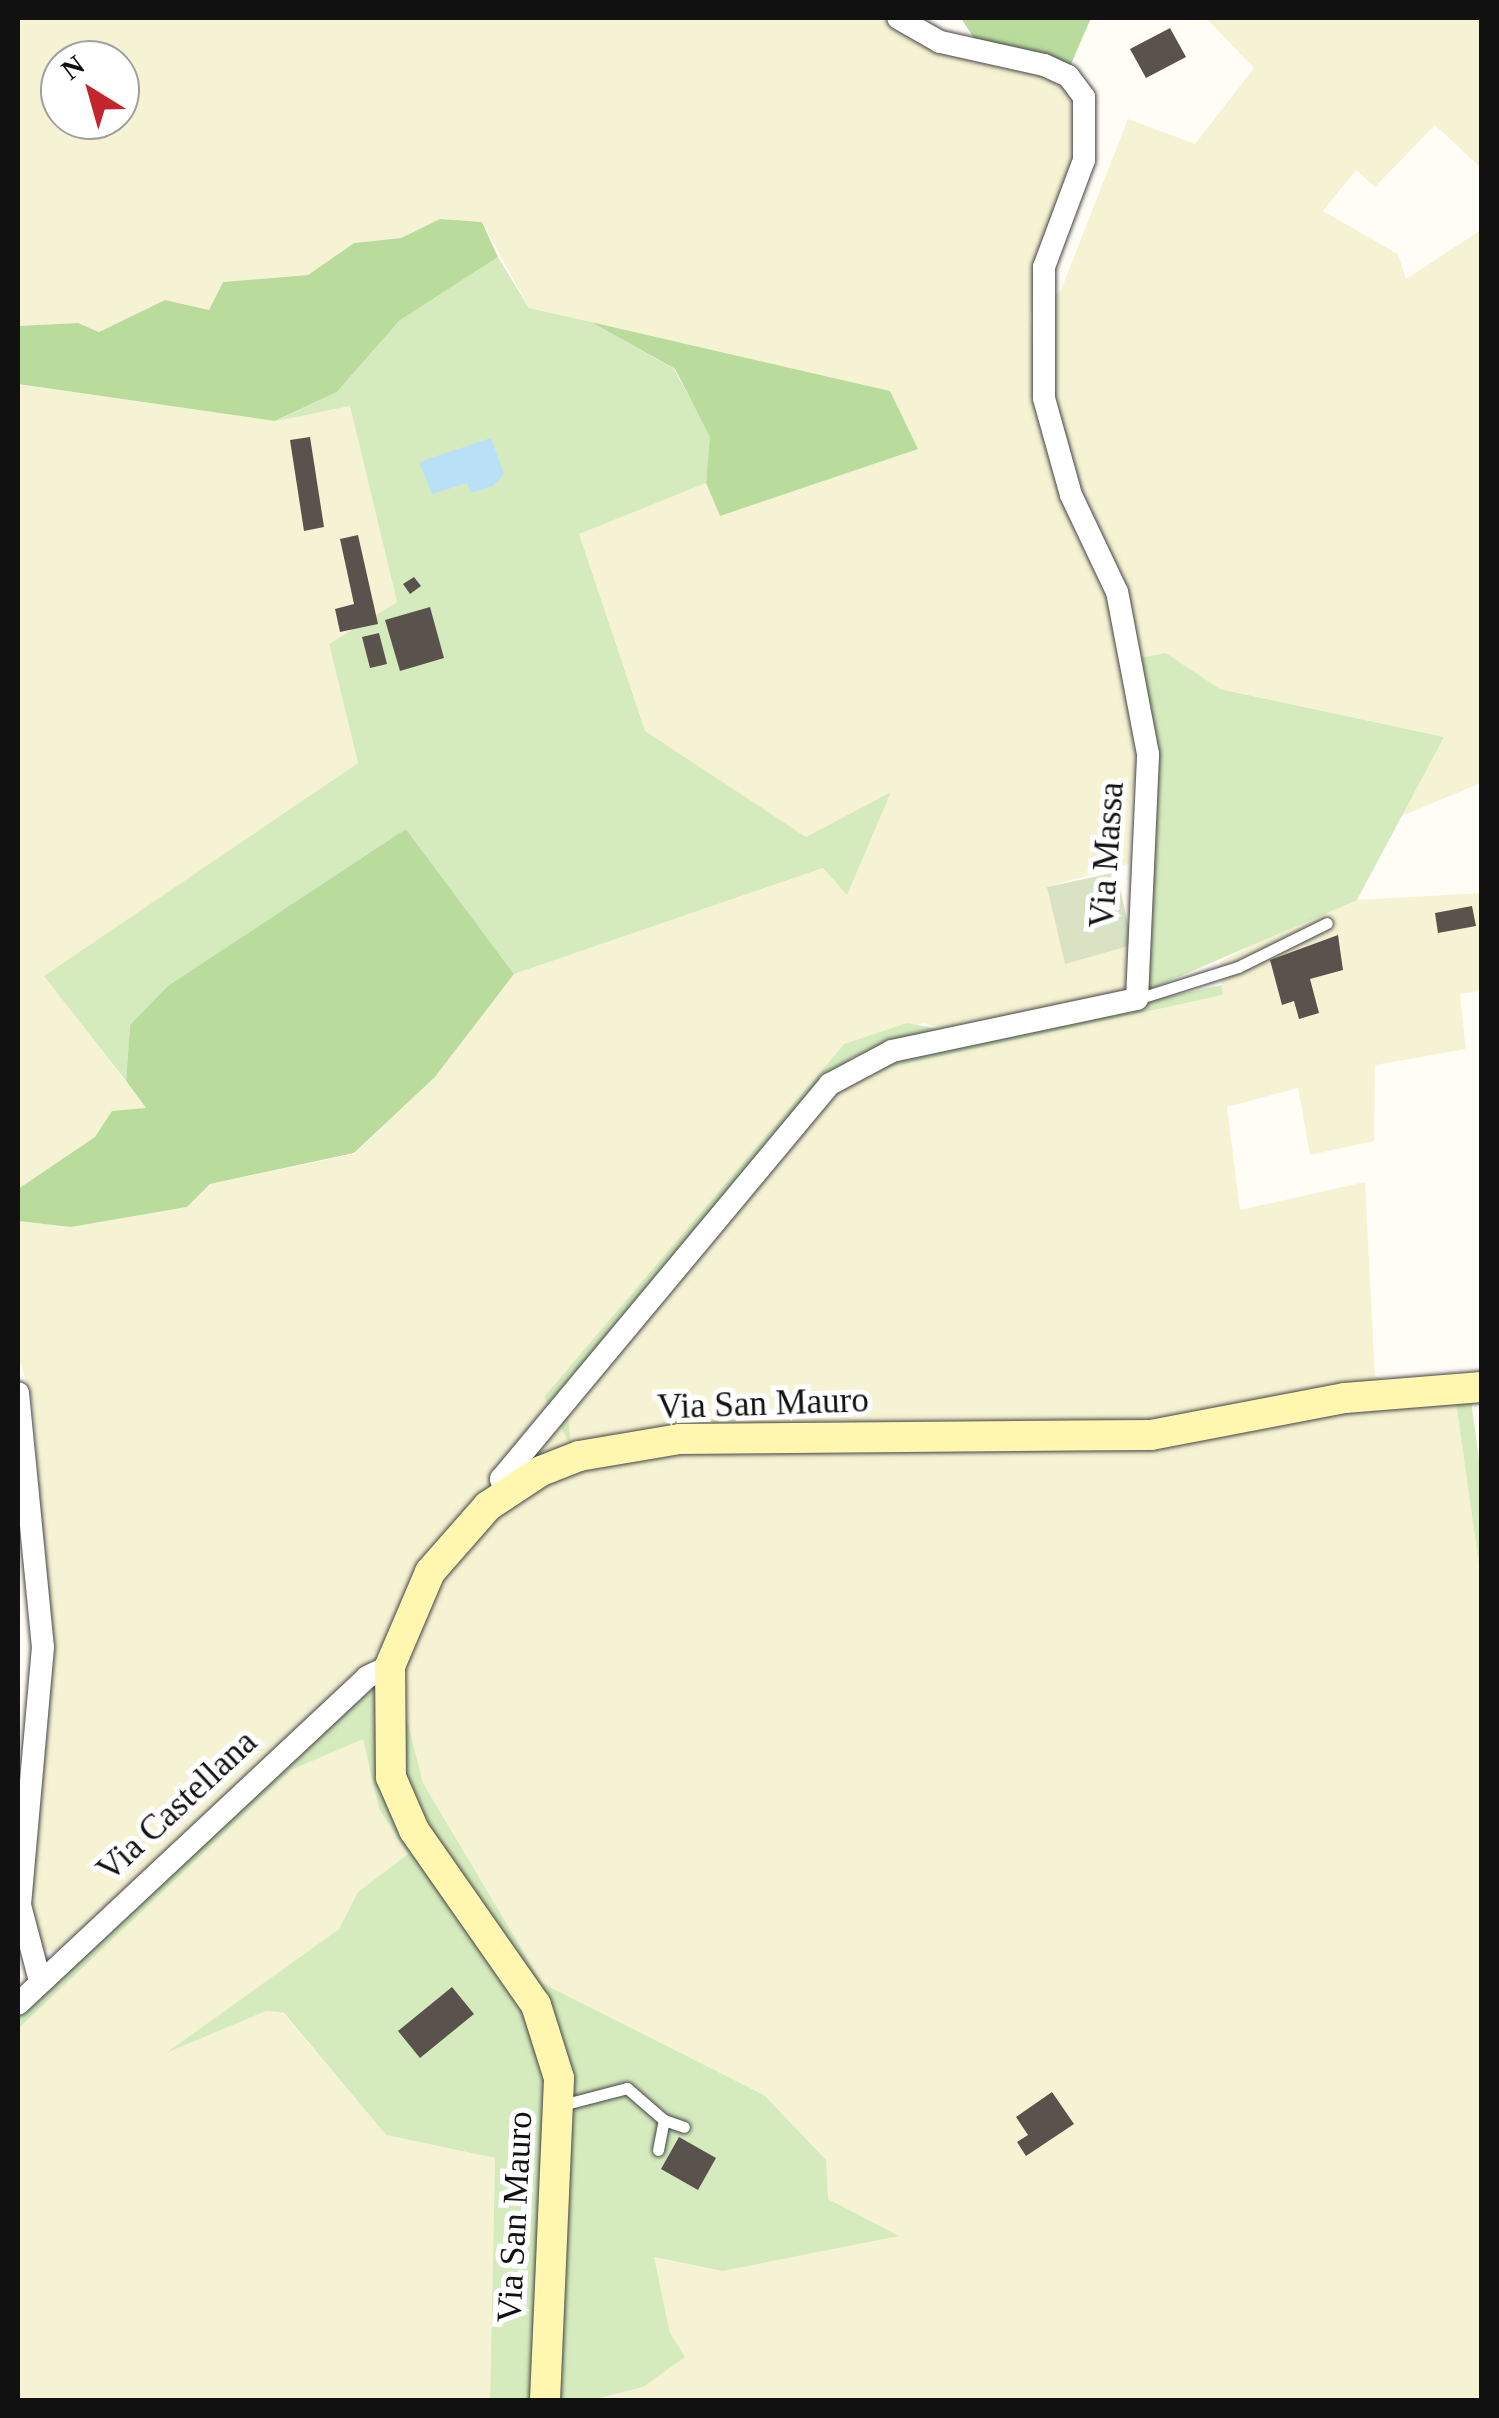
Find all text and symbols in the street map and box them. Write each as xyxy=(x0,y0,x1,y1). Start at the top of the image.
north arrow xyxy=(40,40,140,140)
text: N xyxy=(55,49,90,86)
street label: Via Massa xyxy=(1081,780,1133,930)
street label: Via San Mauro xyxy=(656,1379,870,1429)
street label: Via Castellana xyxy=(88,1721,266,1891)
street label: Via San Mauro xyxy=(488,2110,542,2324)

